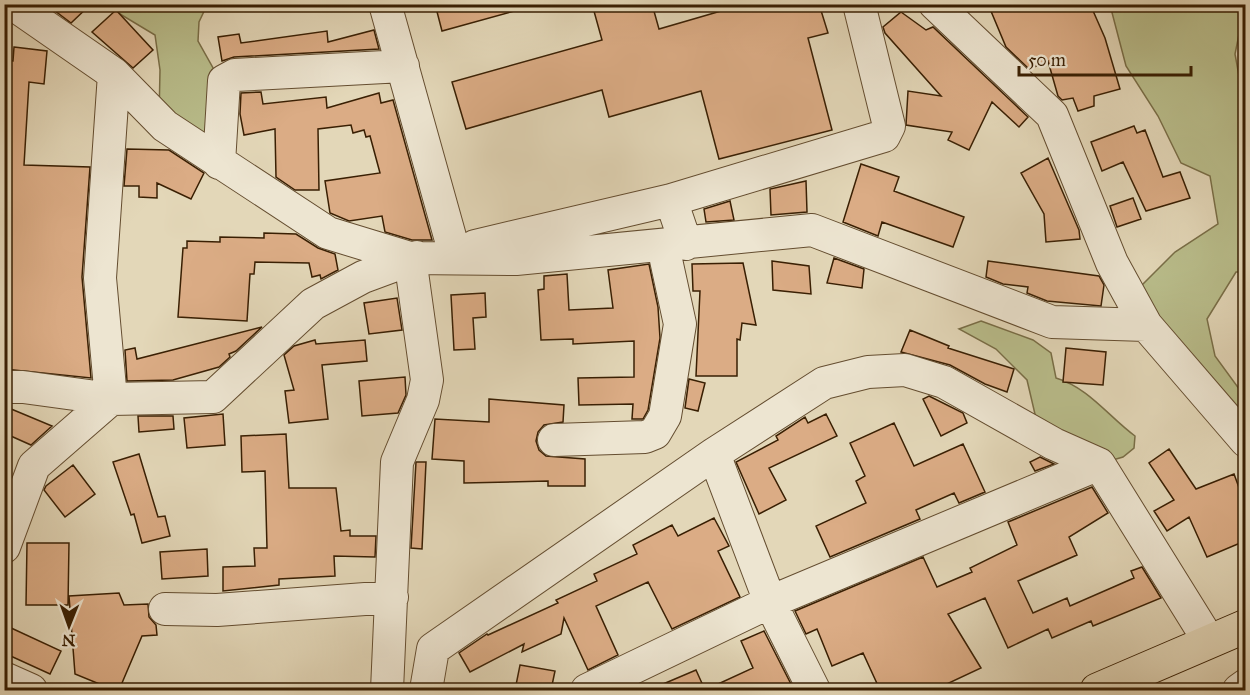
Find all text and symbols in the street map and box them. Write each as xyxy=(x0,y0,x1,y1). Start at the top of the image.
scale bar xyxy=(1019,39,1192,77)
text: 50 m xyxy=(1028,49,1066,71)
north arrow xyxy=(39,596,99,656)
text: N xyxy=(61,631,76,650)

